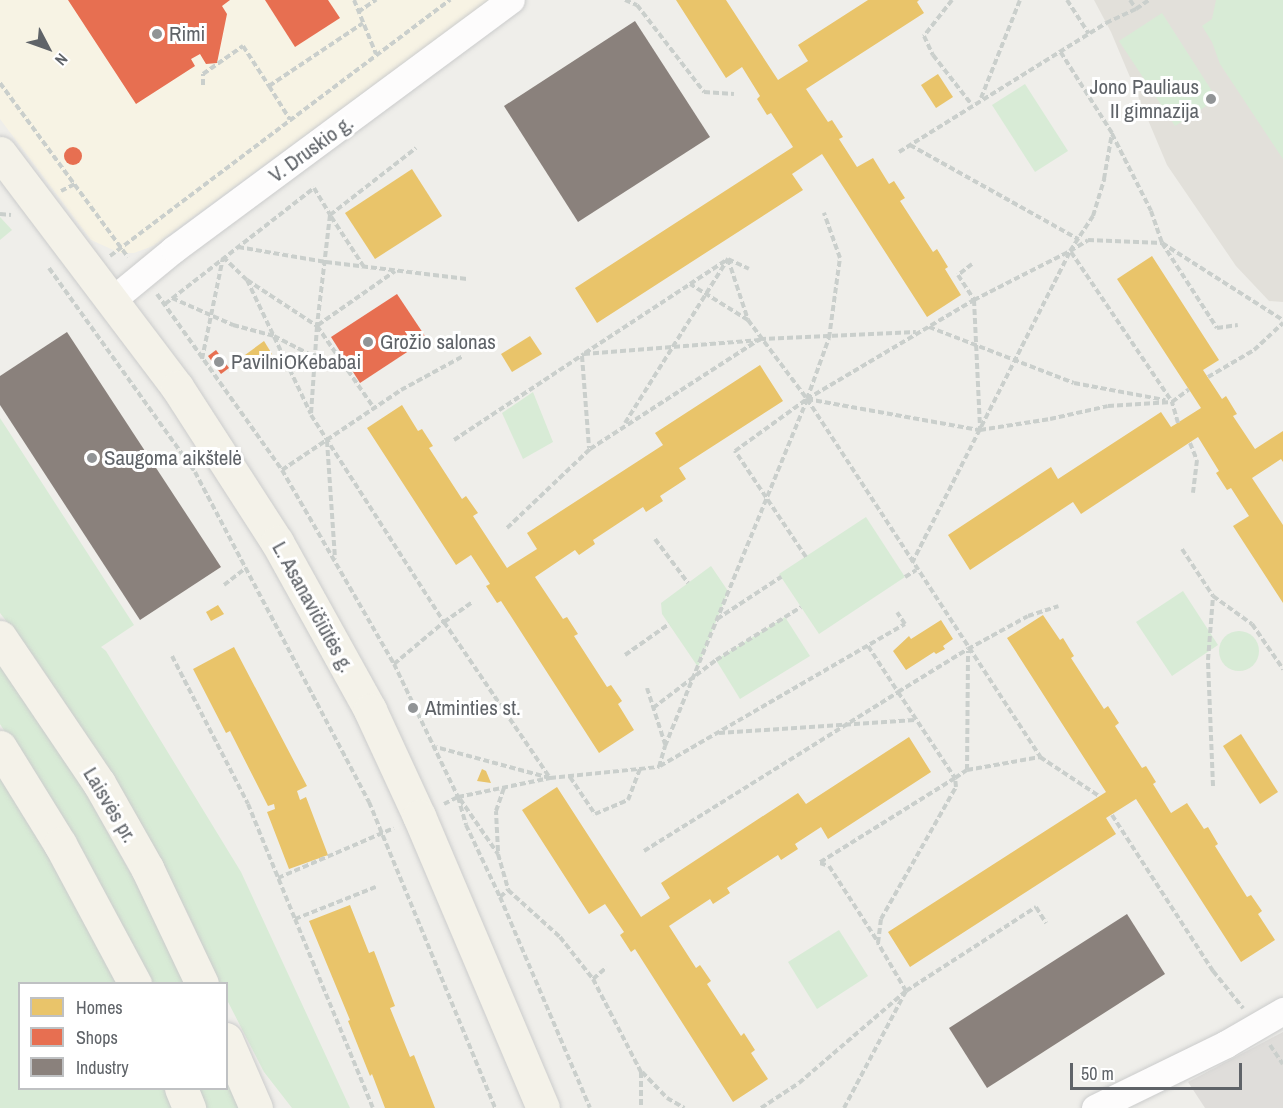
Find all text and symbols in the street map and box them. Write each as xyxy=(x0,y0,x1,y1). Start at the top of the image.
north arrow xyxy=(18,18,78,78)
place label: Rimi xyxy=(169,21,205,47)
marker: Rimi xyxy=(150,27,164,41)
text: N xyxy=(50,49,73,71)
place label: Jono Pauliaus II gimnazija xyxy=(1090,74,1199,124)
marker: Jono Pauliaus II gimnazija xyxy=(1204,92,1218,106)
street label: V. Druskio g. xyxy=(264,110,358,188)
place label: Grožio salonas xyxy=(380,329,496,355)
marker: Grožio salonas xyxy=(361,335,375,349)
place label: PavilniOKebabai xyxy=(231,349,361,375)
marker: PavilniOKebabai xyxy=(212,355,226,369)
place label: Saugoma aikštelė xyxy=(104,445,242,471)
marker: Saugoma aikštelė xyxy=(85,451,99,465)
street label: L. Asanavičiūtės g. xyxy=(266,537,360,677)
place label: Atminties st. xyxy=(425,695,521,721)
marker: Atminties st. xyxy=(406,701,420,715)
street label: Laisvės pr. xyxy=(78,763,142,847)
legend xyxy=(18,982,228,1090)
text: Homes xyxy=(76,995,123,1020)
text: Shops xyxy=(76,1025,118,1050)
scale bar xyxy=(1073,1051,1246,1089)
text: Industry xyxy=(76,1055,129,1080)
text: 50 m xyxy=(1081,1061,1114,1086)

